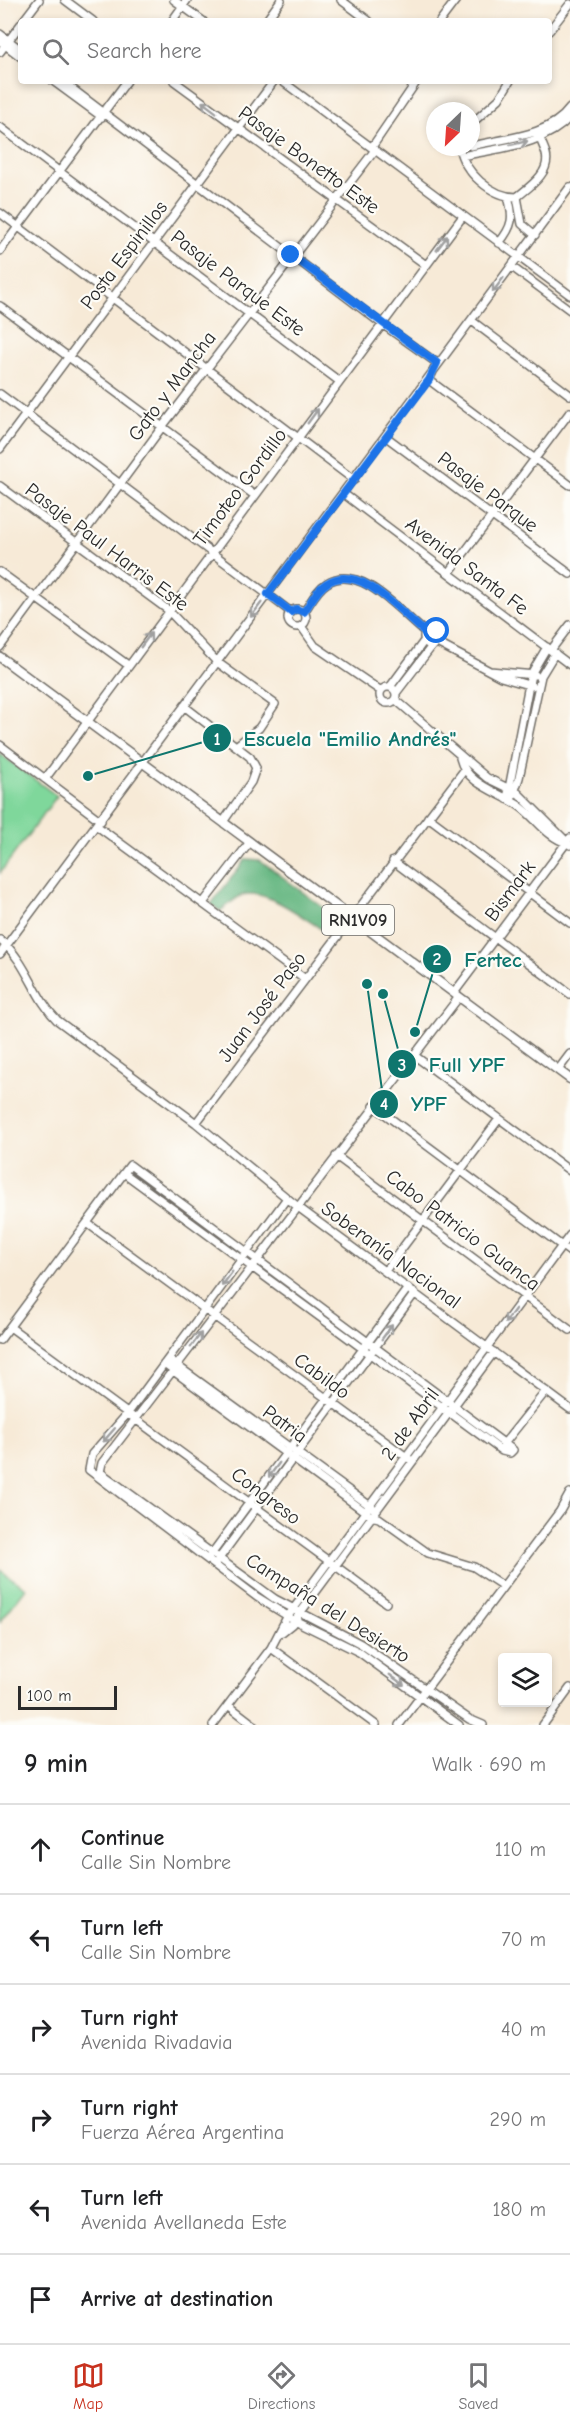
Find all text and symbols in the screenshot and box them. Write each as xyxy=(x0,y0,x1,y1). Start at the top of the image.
search box xyxy=(18,18,552,84)
icon: search xyxy=(39,35,72,68)
text: Search here xyxy=(87,38,202,64)
one-way arrow xyxy=(201,101,217,113)
street label: Pasaje Bonetto Este xyxy=(234,101,384,219)
north arrow xyxy=(426,102,480,156)
one-way arrow xyxy=(508,137,528,148)
street label: Posta Espinillos xyxy=(76,196,172,314)
street label: Pasaje Parque Este xyxy=(166,225,310,341)
one-way arrow xyxy=(436,236,449,252)
route end xyxy=(277,241,303,267)
one-way arrow xyxy=(492,277,505,293)
street label: Gato y Mancha xyxy=(123,327,221,445)
one-way arrow xyxy=(307,409,320,425)
street label: Timoteo Gordillo xyxy=(188,424,292,550)
street label: Pasaje Parque xyxy=(433,447,543,537)
street label: Pasaje Paul Harris Este xyxy=(21,478,193,616)
street label: Avenida Santa Fe xyxy=(401,512,533,620)
one-way arrow xyxy=(250,601,262,617)
route start xyxy=(423,617,449,643)
one-way arrow xyxy=(140,632,153,648)
callout: Escuela "Emilio Andrés" xyxy=(202,719,469,758)
text: Escuela "Emilio Andrés" xyxy=(244,727,456,751)
text: 1 xyxy=(213,729,221,750)
street label: Bismark xyxy=(480,856,540,926)
road number: RN1V09 xyxy=(322,905,394,935)
callout: Fertec xyxy=(422,940,534,979)
street label: Juan José Paso xyxy=(213,948,311,1066)
text: Fertec xyxy=(464,948,522,972)
text: 2 xyxy=(433,949,442,970)
callout: Full YPF xyxy=(387,1045,517,1084)
text: Full YPF xyxy=(429,1053,506,1077)
text: 3 xyxy=(398,1055,406,1076)
callout: YPF xyxy=(369,1084,459,1123)
text: YPF xyxy=(411,1092,448,1116)
text: 4 xyxy=(380,1094,388,1115)
street label: Cabo Patricio Guanca xyxy=(382,1165,544,1295)
street label: Soberanía Nacional xyxy=(317,1197,465,1313)
one-way arrow xyxy=(221,1271,233,1287)
one-way arrow xyxy=(504,1308,516,1324)
one-way arrow xyxy=(381,1324,393,1340)
one-way arrow xyxy=(190,1333,203,1349)
street label: Cabildo xyxy=(290,1348,354,1404)
street label: 2 de Abril xyxy=(376,1383,444,1465)
street label: Patria xyxy=(258,1400,312,1448)
one-way arrow xyxy=(103,1426,117,1442)
one-way arrow xyxy=(268,1461,280,1477)
street label: Congreso xyxy=(227,1462,305,1530)
street label: Campaña del Desierto xyxy=(242,1548,414,1668)
map controls xyxy=(498,1653,552,1707)
button: layers xyxy=(498,1653,552,1707)
one-way arrow xyxy=(389,1673,405,1686)
scale bar xyxy=(18,1683,117,1710)
text: 100 m xyxy=(27,1687,71,1705)
text: 9 min xyxy=(24,1749,88,1779)
text: Walk · 690 m xyxy=(432,1753,546,1776)
text: Continue xyxy=(81,1825,164,1851)
icon: ahead xyxy=(24,1833,57,1866)
text: 110 m xyxy=(495,1838,546,1861)
text: Calle Sin Nombre xyxy=(81,1851,231,1874)
text: Turn left xyxy=(81,1915,163,1941)
icon: left xyxy=(24,1923,57,1956)
text: 70 m xyxy=(501,1928,546,1951)
text: Calle Sin Nombre xyxy=(81,1941,231,1964)
text: Turn right xyxy=(81,2005,178,2031)
icon: right xyxy=(24,2013,57,2046)
text: 40 m xyxy=(501,2018,546,2041)
text: Avenida Rivadavia xyxy=(81,2031,233,2054)
text: Turn right xyxy=(81,2095,178,2121)
icon: right xyxy=(24,2103,57,2136)
text: 290 m xyxy=(490,2108,546,2131)
text: Fuerza Aérea Argentina xyxy=(81,2121,284,2144)
text: Turn left xyxy=(81,2185,163,2211)
icon: left xyxy=(24,2193,57,2226)
text: 180 m xyxy=(492,2198,546,2221)
text: Avenida Avellaneda Este xyxy=(81,2211,287,2234)
icon: arrive xyxy=(24,2283,57,2316)
text: Arrive at destination xyxy=(81,2286,273,2312)
tab: Map xyxy=(72,2359,105,2413)
tab: Directions xyxy=(248,2359,315,2413)
tab: Saved xyxy=(458,2359,498,2413)

